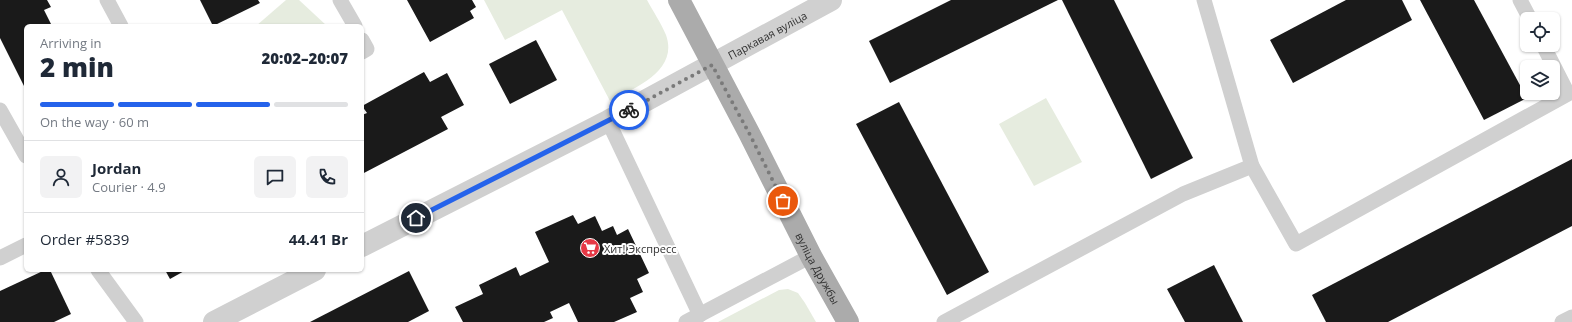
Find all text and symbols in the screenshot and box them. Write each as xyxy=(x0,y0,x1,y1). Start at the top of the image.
street label: Паркавая вуліца xyxy=(725,7,809,62)
map controls xyxy=(1520,12,1560,100)
button: locate xyxy=(1520,12,1560,52)
text: Arriving in xyxy=(40,34,102,52)
text: 20:02–20:07 xyxy=(262,48,348,68)
text: 2 min xyxy=(40,49,114,85)
button: layers xyxy=(1520,60,1560,100)
courier xyxy=(609,90,649,130)
icon: bike xyxy=(618,99,640,121)
text: On the way · 60 m xyxy=(40,113,149,131)
button: person xyxy=(40,156,82,198)
button: chat xyxy=(254,156,296,198)
button: phone xyxy=(306,156,348,198)
text: Jordan xyxy=(92,158,141,178)
text: Courier · 4.9 xyxy=(92,178,166,196)
pin xyxy=(766,184,800,218)
icon: bag xyxy=(772,190,794,212)
pin xyxy=(399,201,433,235)
icon: home xyxy=(405,207,427,229)
text: Order #5839 xyxy=(40,229,129,249)
text: 44.41 Br xyxy=(289,229,348,249)
street label: вуліца Дружбы xyxy=(793,230,844,307)
supermarket icon: Хит! Экспресс xyxy=(579,237,601,259)
place label: Хит! Экспресс xyxy=(604,241,676,256)

